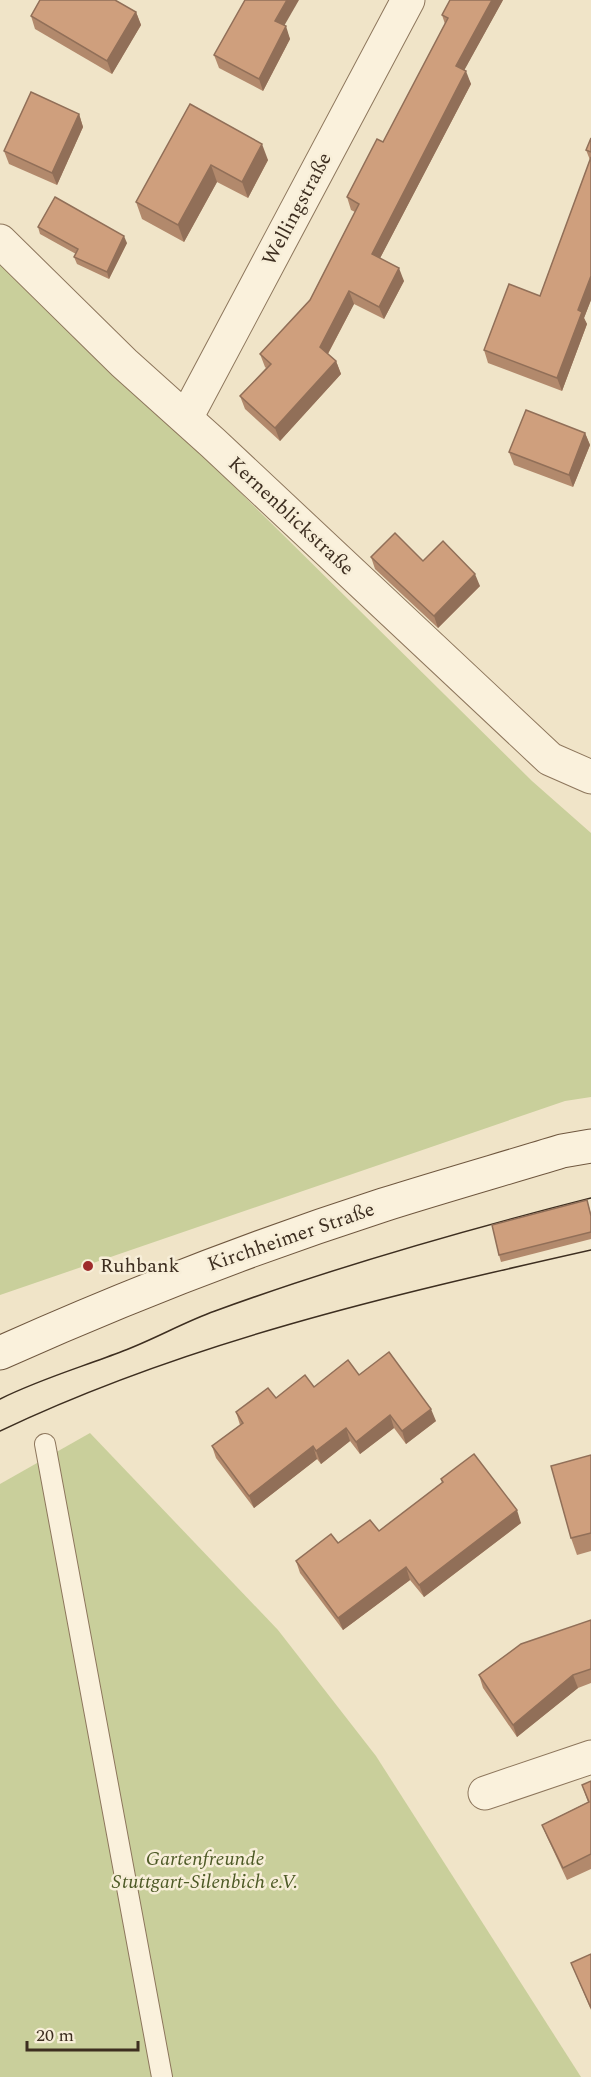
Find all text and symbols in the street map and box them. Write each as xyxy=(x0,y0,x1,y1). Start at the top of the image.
street label: Wellingstraße xyxy=(255,147,339,271)
street label: Kernenblickstraße xyxy=(221,449,361,583)
street label: Kirchheimer Straße xyxy=(203,1194,379,1280)
place label: Ruhbank xyxy=(100,1251,180,1281)
marker: Ruhbank xyxy=(81,1259,95,1273)
park label: Gartenfreunde Stuttgart-Silenbich e.V. xyxy=(112,1844,298,1897)
scale bar xyxy=(27,2014,138,2052)
text: 20 m xyxy=(36,2022,74,2049)

